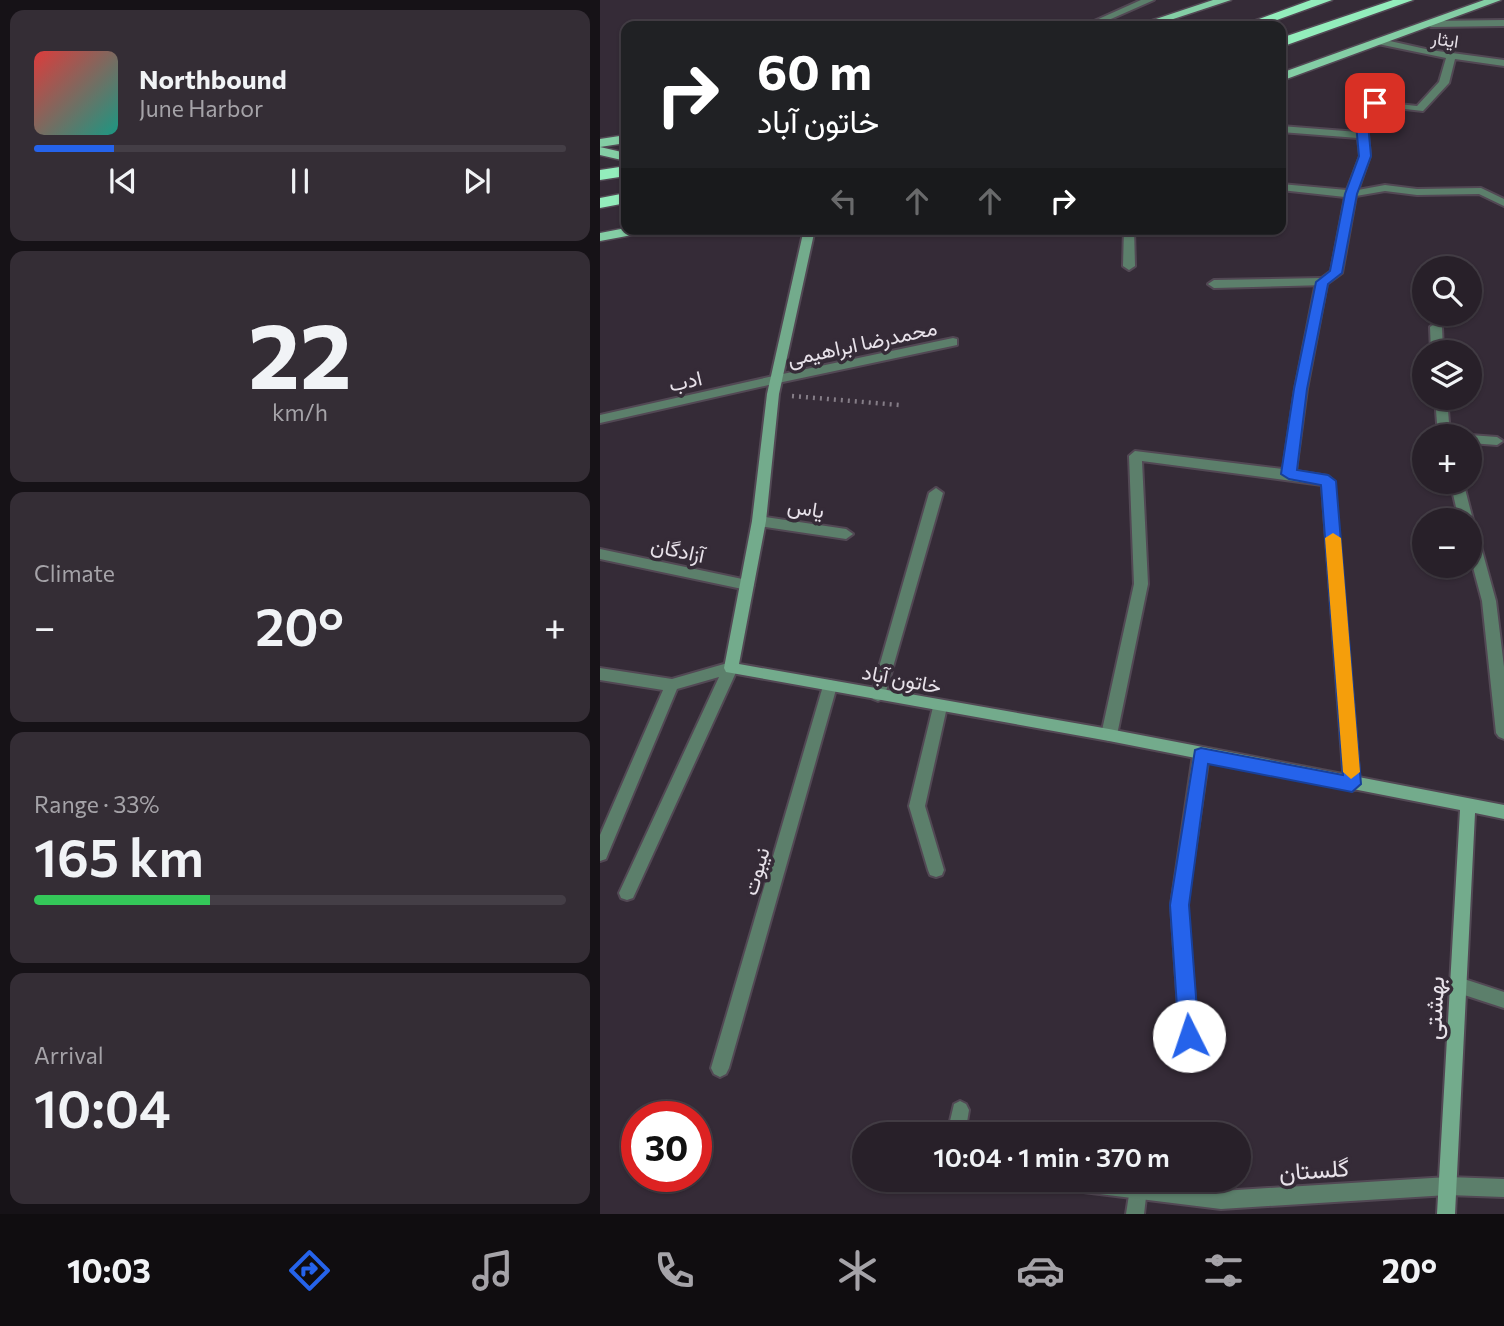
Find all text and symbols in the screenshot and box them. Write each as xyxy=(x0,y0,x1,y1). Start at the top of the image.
street label: ایثار xyxy=(1429,26,1460,53)
text: 60 m xyxy=(757,40,872,100)
icon: right xyxy=(642,49,733,140)
text: Northbound xyxy=(139,63,287,94)
pin xyxy=(1345,73,1405,133)
icon: arrive xyxy=(1356,84,1394,122)
text: June Harbor xyxy=(139,94,263,122)
text: خاتون آباد xyxy=(757,100,879,140)
icon: previous xyxy=(104,162,142,200)
icon: pause xyxy=(281,162,319,200)
icon: next xyxy=(458,162,496,200)
icon: left xyxy=(825,182,863,220)
icon: ahead xyxy=(898,182,936,220)
icon: ahead xyxy=(971,182,1009,220)
icon: right xyxy=(1044,182,1082,220)
map controls xyxy=(1412,256,1482,578)
button: search xyxy=(1412,256,1482,326)
text: 22 xyxy=(248,296,352,408)
street label: محمدرضا ابراهیمی xyxy=(785,314,939,372)
button: layers xyxy=(1412,340,1482,410)
street label: ادب xyxy=(666,364,704,397)
text: km/h xyxy=(272,398,328,426)
button: + xyxy=(1412,424,1482,494)
street label: یاس xyxy=(786,492,826,523)
button: − xyxy=(1412,508,1482,578)
street label: آزادگان xyxy=(648,531,709,569)
text: Climate xyxy=(34,559,115,587)
text: 20° xyxy=(255,593,344,657)
text: − xyxy=(34,602,56,649)
text: + xyxy=(544,602,566,649)
street label: خاتون آباد xyxy=(860,658,944,700)
text: Range · 33% xyxy=(34,790,160,818)
text: 165 km xyxy=(34,824,204,888)
street label: نیبوت xyxy=(736,844,776,898)
street label: بهشتی xyxy=(1417,976,1451,1041)
position arrow xyxy=(1152,999,1226,1073)
text: Arrival xyxy=(34,1041,104,1069)
text: 10:04 xyxy=(34,1075,171,1139)
speed limit sign: 30 xyxy=(621,1101,712,1192)
text: 10:04 · 1 min · 370 m xyxy=(933,1141,1170,1172)
street label: گلستان xyxy=(1278,1152,1350,1186)
icon: directions xyxy=(285,1246,334,1295)
icon: music xyxy=(468,1246,517,1295)
icon: phone xyxy=(650,1246,699,1295)
icon: climate xyxy=(833,1246,882,1295)
icon: car xyxy=(1016,1246,1065,1295)
icon: filters xyxy=(1199,1246,1248,1295)
text: 10:03 xyxy=(67,1250,151,1290)
text: 20° xyxy=(1382,1250,1437,1290)

